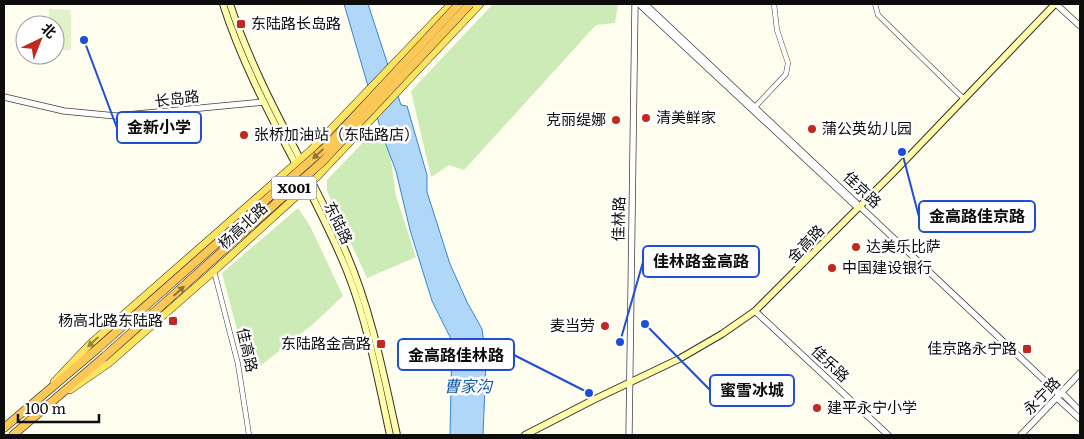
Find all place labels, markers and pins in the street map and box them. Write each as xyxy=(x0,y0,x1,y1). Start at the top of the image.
place label: 东陆路长岛路 xyxy=(251,11,341,34)
marker: 东陆路长岛路 xyxy=(235,18,247,30)
place label: 清美鲜家 xyxy=(656,105,716,128)
place label: 克丽缇娜 xyxy=(546,107,606,130)
callout: 金新小学 xyxy=(117,112,201,143)
marker: 清美鲜家 xyxy=(640,112,652,124)
marker: 克丽缇娜 xyxy=(610,114,622,126)
place label: 蒲公英幼儿园 xyxy=(822,116,912,139)
place label: 张桥加油站（东陆路店） xyxy=(254,122,419,145)
marker: 蒲公英幼儿园 xyxy=(806,123,818,135)
marker: 张桥加油站（东陆路店） xyxy=(238,129,250,141)
callout: 金高路佳京路 xyxy=(919,201,1035,232)
place label: 达美乐比萨 xyxy=(866,234,941,257)
marker: 达美乐比萨 xyxy=(850,241,862,253)
callout: 佳林路金高路 xyxy=(643,246,759,277)
place label: 中国建设银行 xyxy=(842,255,932,278)
marker: 中国建设银行 xyxy=(826,262,838,274)
place label: 杨高北路东陆路 xyxy=(58,308,163,331)
place label: 麦当劳 xyxy=(550,313,595,336)
marker: 杨高北路东陆路 xyxy=(167,315,179,327)
marker: 麦当劳 xyxy=(599,320,611,332)
place label: 东陆路金高路 xyxy=(281,331,371,354)
place label: 佳京路永宁路 xyxy=(927,336,1017,359)
marker: 东陆路金高路 xyxy=(375,338,387,350)
callout: 金高路佳林路 xyxy=(398,339,514,370)
marker: 佳京路永宁路 xyxy=(1021,343,1033,355)
callout: 蜜雪冰城 xyxy=(710,375,794,406)
place label: 建平永宁小学 xyxy=(827,395,917,418)
marker: 建平永宁小学 xyxy=(811,402,823,414)

